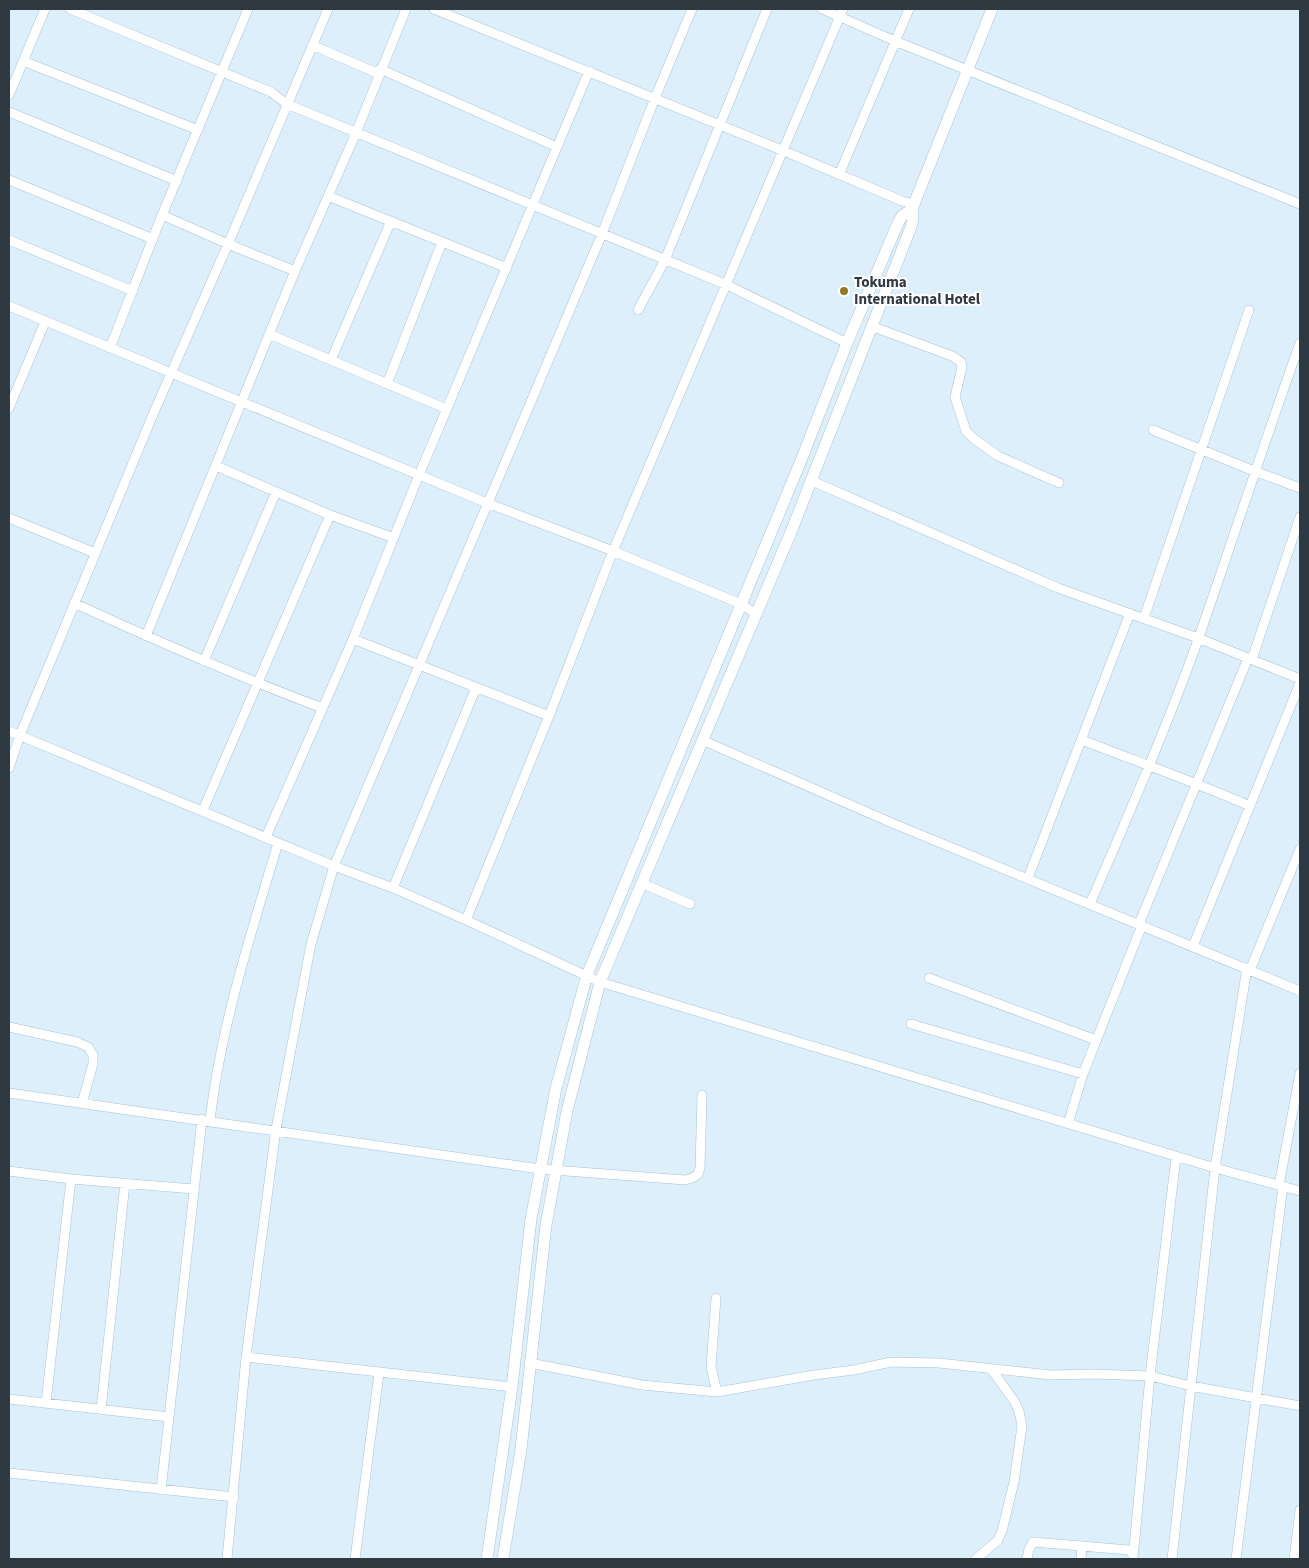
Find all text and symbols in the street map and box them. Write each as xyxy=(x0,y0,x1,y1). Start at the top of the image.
place label: Tokuma International Hotel xyxy=(854,272,981,310)
marker: Tokuma International Hotel xyxy=(838,285,850,297)

